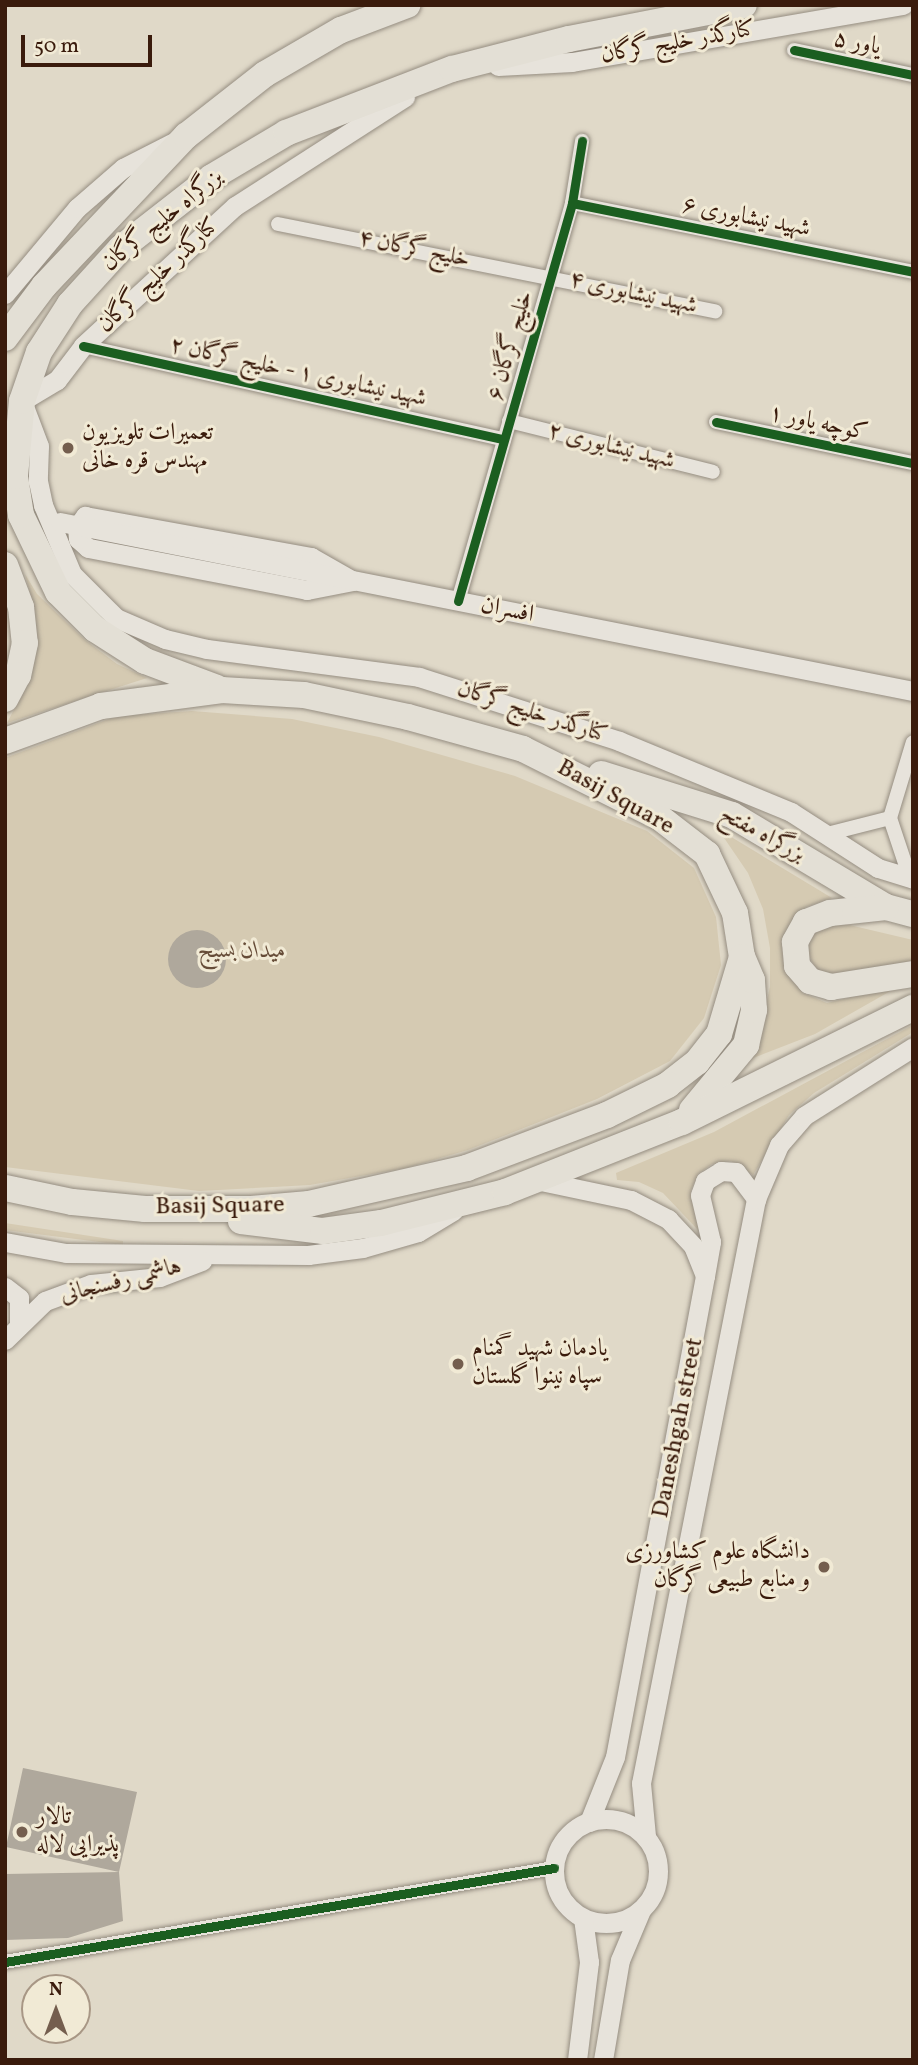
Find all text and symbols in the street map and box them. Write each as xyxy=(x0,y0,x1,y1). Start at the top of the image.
street label: کنارگذر خلیج گرگان xyxy=(599,15,757,71)
scale bar xyxy=(24,21,156,65)
street label: یاور ۵ xyxy=(831,25,883,63)
text: 50 m xyxy=(34,32,79,61)
street label: بزرگراه خلیج گرگان xyxy=(97,163,229,279)
street label: شهید نیشابوری ۶ xyxy=(679,191,813,245)
street label: کنارگذر خلیج گرگان xyxy=(92,212,226,340)
street label: خلیج گرگان ۴ xyxy=(356,225,472,275)
street label: شهید نیشابوری ۴ xyxy=(566,266,700,322)
street label: خلیج گرگان ۶ xyxy=(482,288,540,404)
street label: شهید نیشابوری ۱ - خلیج گرگان ۲ xyxy=(167,332,429,414)
street label: کوچه یاور ۱ xyxy=(766,399,870,449)
street label: شهید نیشابوری ۲ xyxy=(544,417,678,477)
place label: تعمیرات تلویزیون مهندس قره خانی xyxy=(82,420,213,476)
marker: تعمیرات تلویزیون مهندس قره خانی xyxy=(60,440,76,456)
street label: افسران xyxy=(478,592,536,630)
street label: کنارگذر خلیج گرگان xyxy=(453,675,611,751)
street label: Basij Square xyxy=(552,754,678,842)
street label: بزرگراه مفتح xyxy=(714,801,810,869)
park label: میدان بسیج xyxy=(198,938,286,966)
street label: Basij Square xyxy=(155,1191,285,1223)
street label: هاشمی رفسنجانی xyxy=(57,1253,185,1311)
street label: Daneshgah street xyxy=(647,1335,711,1521)
place label: یادمان شهید گمنام سپاه نینوا گلستان xyxy=(472,1336,608,1392)
marker: یادمان شهید گمنام سپاه نینوا گلستان xyxy=(450,1356,466,1372)
place label: دانشگاه علوم کشاورزی و منابع طبیعی گرگان xyxy=(625,1539,810,1595)
marker: دانشگاه علوم کشاورزی و منابع طبیعی گرگان xyxy=(816,1559,832,1575)
place label: تالار پذیرایی لاله xyxy=(36,1804,119,1860)
marker: تالار پذیرایی لاله xyxy=(14,1824,30,1840)
north arrow xyxy=(21,1974,91,2044)
text: N xyxy=(49,1977,63,2003)

